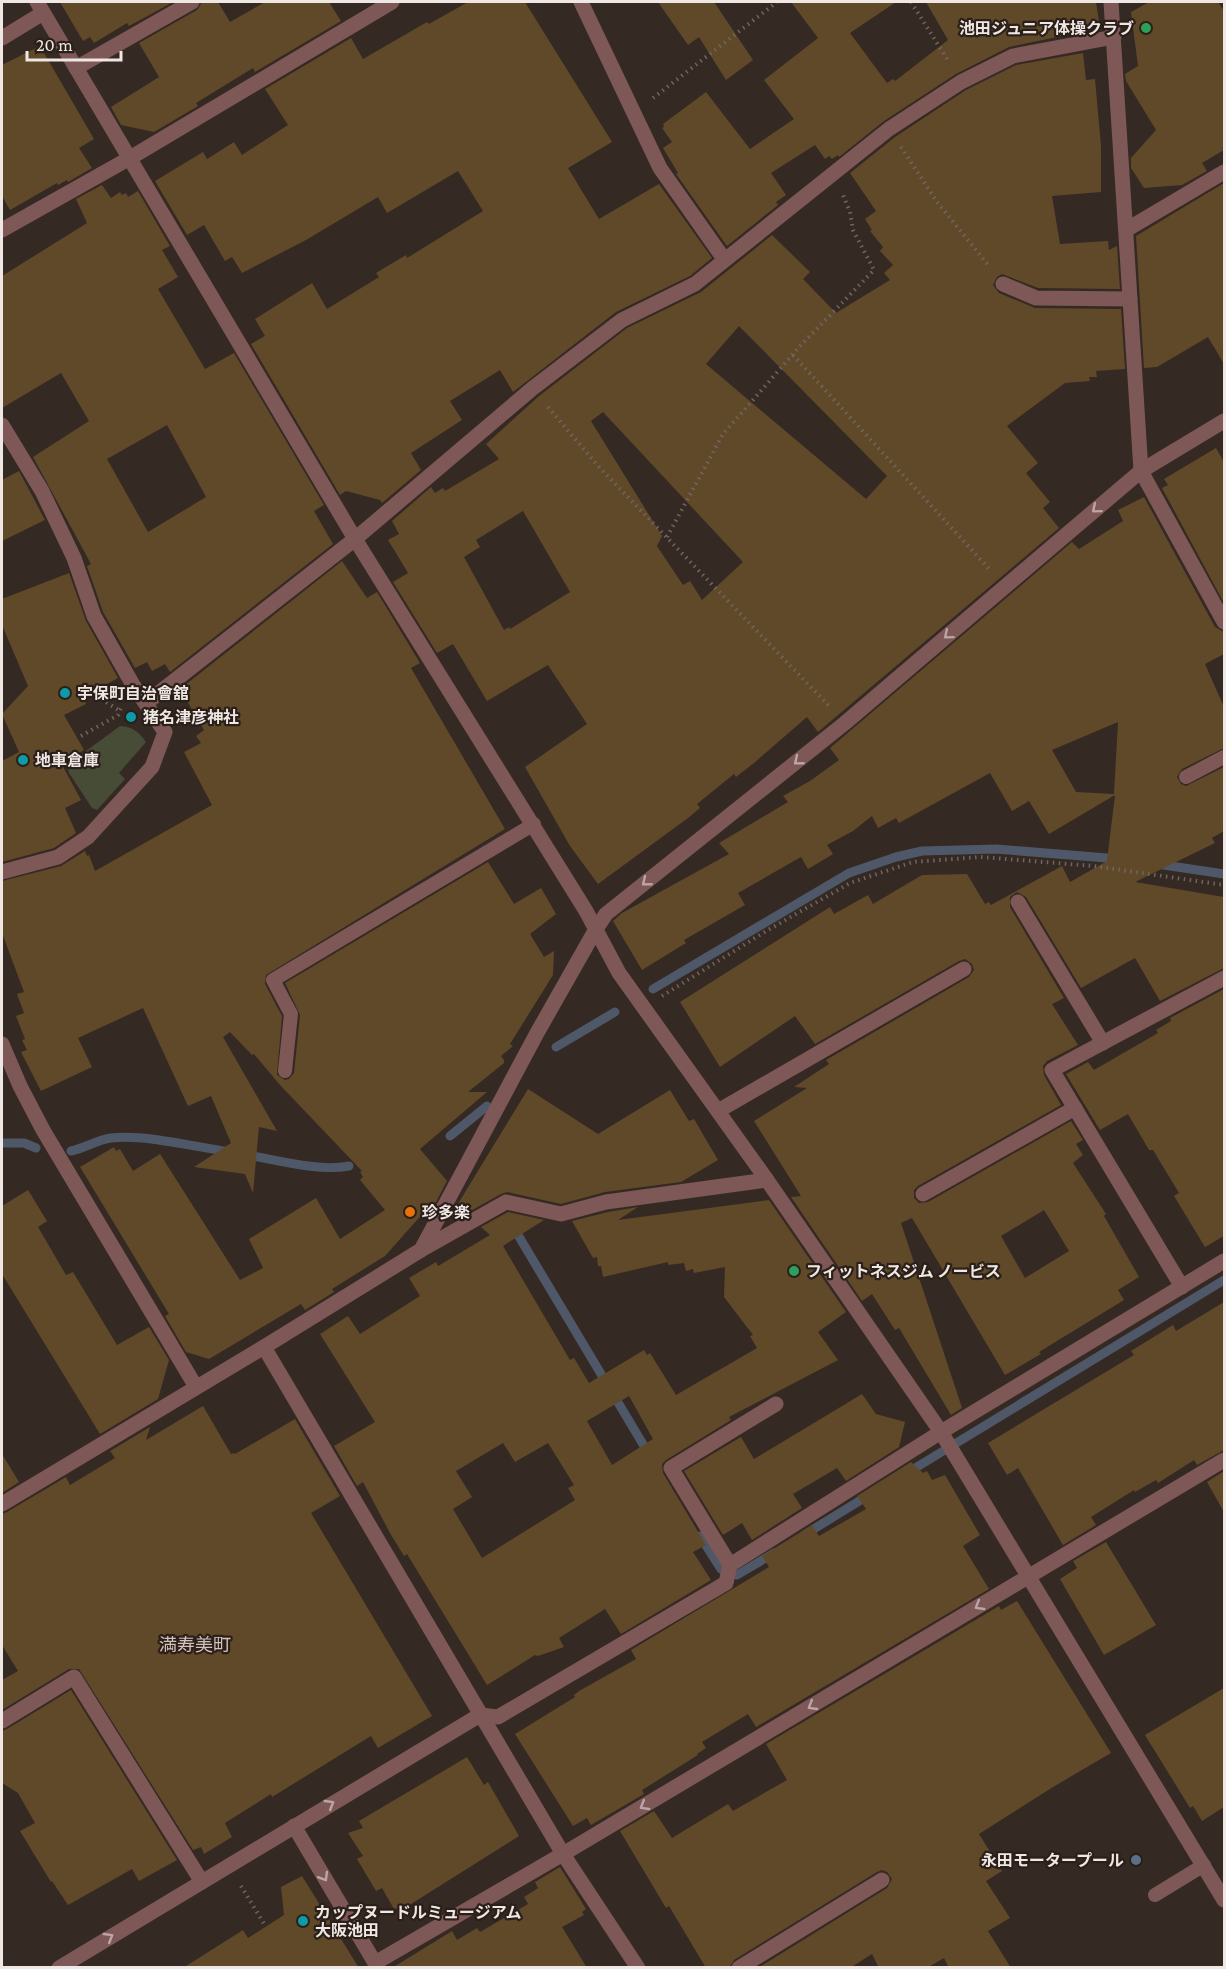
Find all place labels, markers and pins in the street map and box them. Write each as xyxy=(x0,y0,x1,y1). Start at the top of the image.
place label: 池田ジュニア体操クラブ xyxy=(959,20,1134,37)
marker: 池田ジュニア体操クラブ xyxy=(1139,21,1153,35)
place label: 宇保町自治會舘 xyxy=(77,685,189,702)
marker: 宇保町自治會舘 xyxy=(58,686,72,700)
place label: 猪名津彦神社 xyxy=(143,708,239,726)
marker: 猪名津彦神社 xyxy=(124,710,138,724)
place label: 地車倉庫 xyxy=(35,752,99,769)
marker: 地車倉庫 xyxy=(16,753,30,767)
place label: 珍多楽 xyxy=(422,1204,470,1221)
marker: 珍多楽 xyxy=(403,1205,417,1219)
place label: フィットネスジム ノービス xyxy=(806,1263,1001,1280)
marker: フィットネスジム ノービス xyxy=(787,1264,801,1278)
place label: 永田モータープール xyxy=(981,1852,1124,1869)
marker: 永田モータープール xyxy=(1129,1853,1143,1867)
place label: カップヌードルミュージアム 大阪池田 xyxy=(315,1904,522,1939)
marker: カップヌードルミュージアム 大阪池田 xyxy=(296,1914,310,1928)

